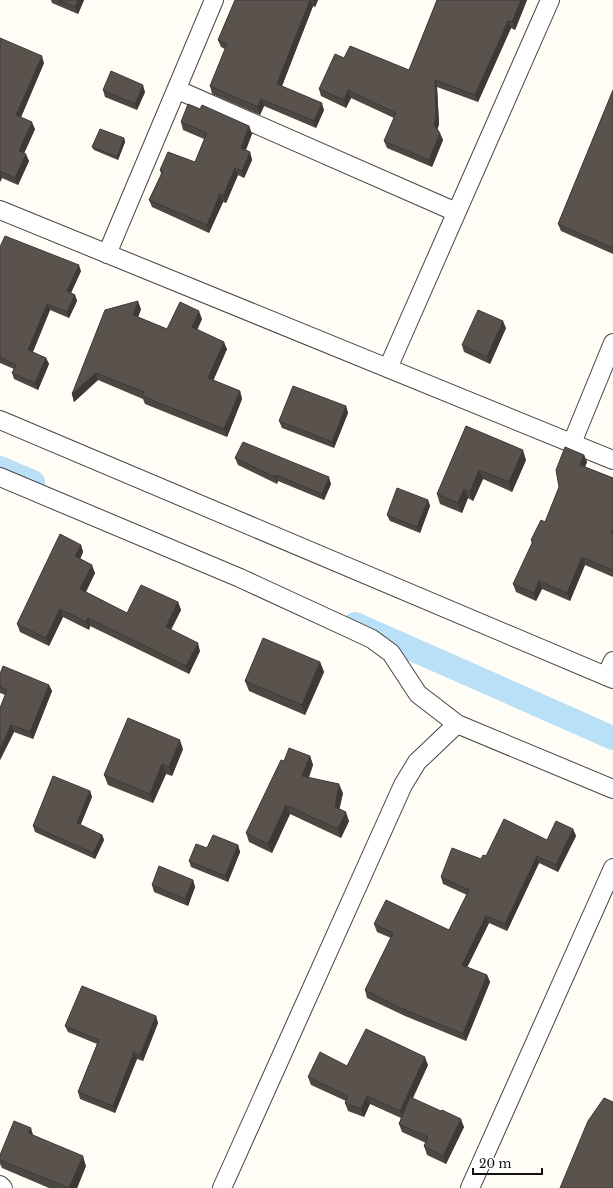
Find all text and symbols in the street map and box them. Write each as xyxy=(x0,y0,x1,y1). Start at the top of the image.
scale bar xyxy=(473,1150,542,1176)
text: 20 m xyxy=(479,1156,511,1171)

